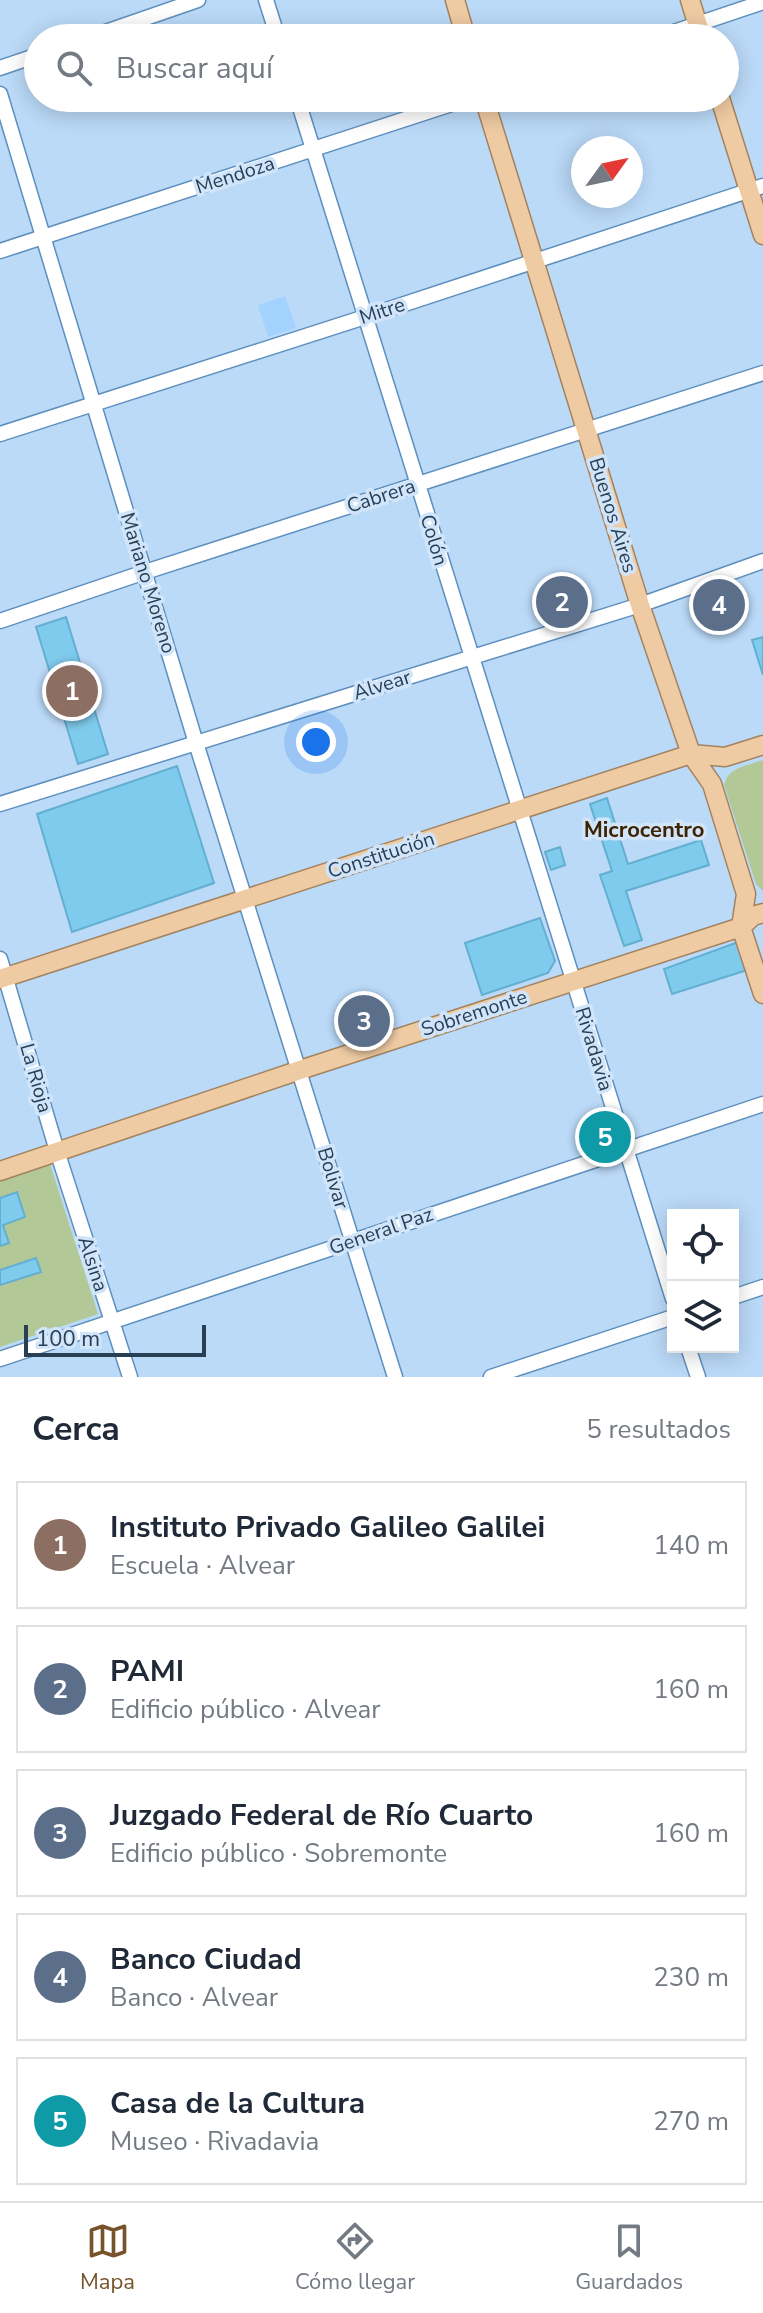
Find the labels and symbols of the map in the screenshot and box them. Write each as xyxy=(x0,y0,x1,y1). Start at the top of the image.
north arrow xyxy=(571,136,643,208)
street label: Mendoza xyxy=(192,150,278,200)
street label: Mitre xyxy=(356,291,408,331)
street label: Buenos Aires xyxy=(583,454,643,576)
street label: Cabrera xyxy=(343,472,419,520)
street label: Mariano Moreno xyxy=(114,509,182,657)
street label: Colón xyxy=(413,511,455,569)
pin: 2 xyxy=(536,572,588,632)
pin: 4 xyxy=(693,575,745,635)
pin: 1 xyxy=(46,661,98,721)
street label: Alvear xyxy=(350,663,414,707)
your location xyxy=(296,722,336,762)
district label: Microcentro xyxy=(584,815,704,845)
street label: Constitución xyxy=(324,825,438,885)
street label: Sobremonte xyxy=(418,983,530,1043)
pin: 3 xyxy=(338,991,390,1051)
street label: Rivadavia xyxy=(568,1004,620,1094)
street label: La Rioja xyxy=(13,1040,59,1116)
pin: 5 xyxy=(579,1107,631,1167)
street label: Bolivar xyxy=(311,1144,355,1212)
street label: General Paz xyxy=(326,1201,436,1261)
street label: Alsina xyxy=(71,1233,115,1295)
scale bar xyxy=(24,1321,206,1357)

